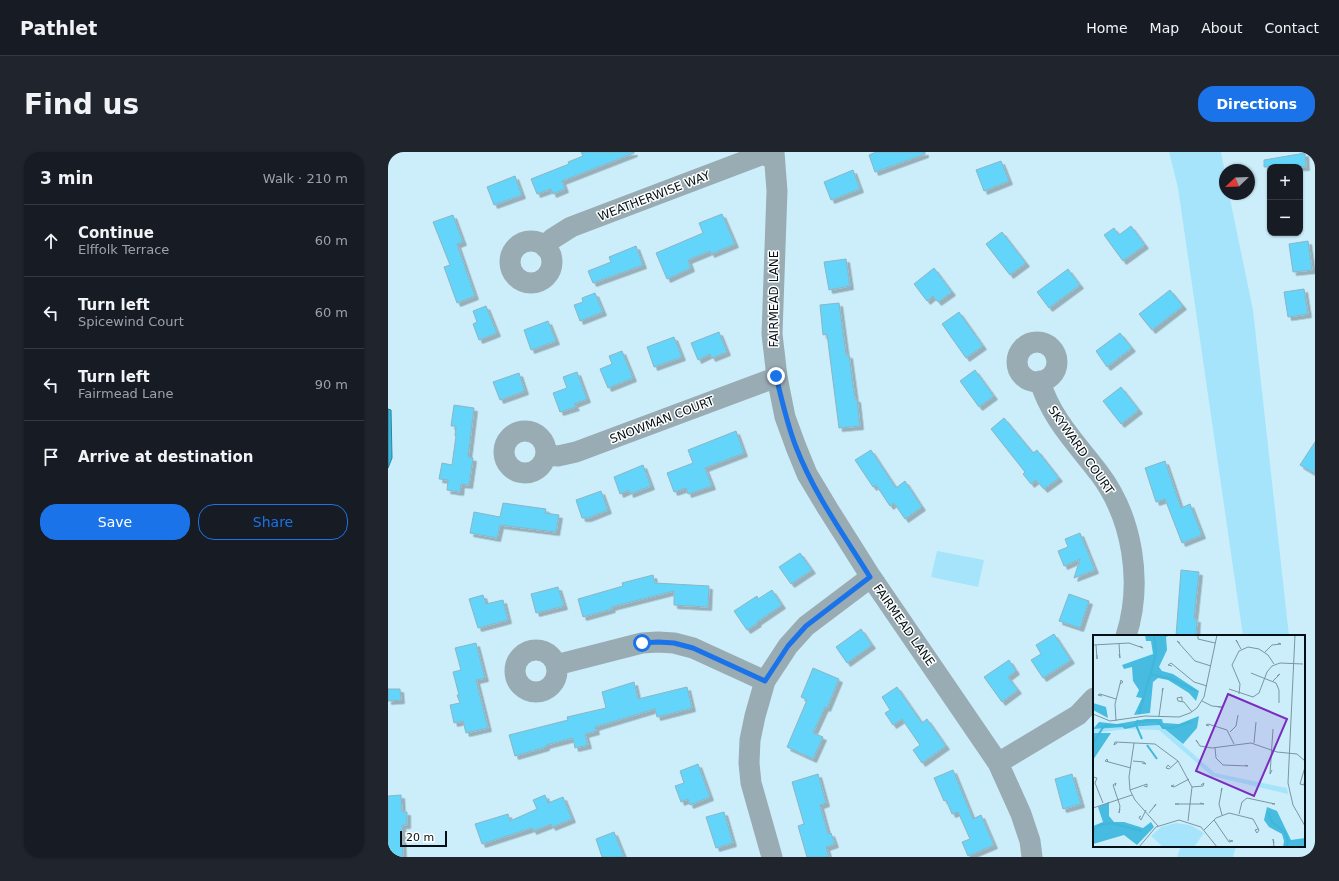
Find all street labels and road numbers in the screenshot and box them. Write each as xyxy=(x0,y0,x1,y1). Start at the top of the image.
street label: WEATHERWISE WAY xyxy=(596,168,713,224)
street label: FAIRMEAD LANE xyxy=(767,251,781,347)
street label: SNOWMAN COURT xyxy=(608,393,717,446)
street label: SKYWARD COURT xyxy=(1045,403,1117,497)
street label: FAIRMEAD LANE xyxy=(870,581,938,669)

